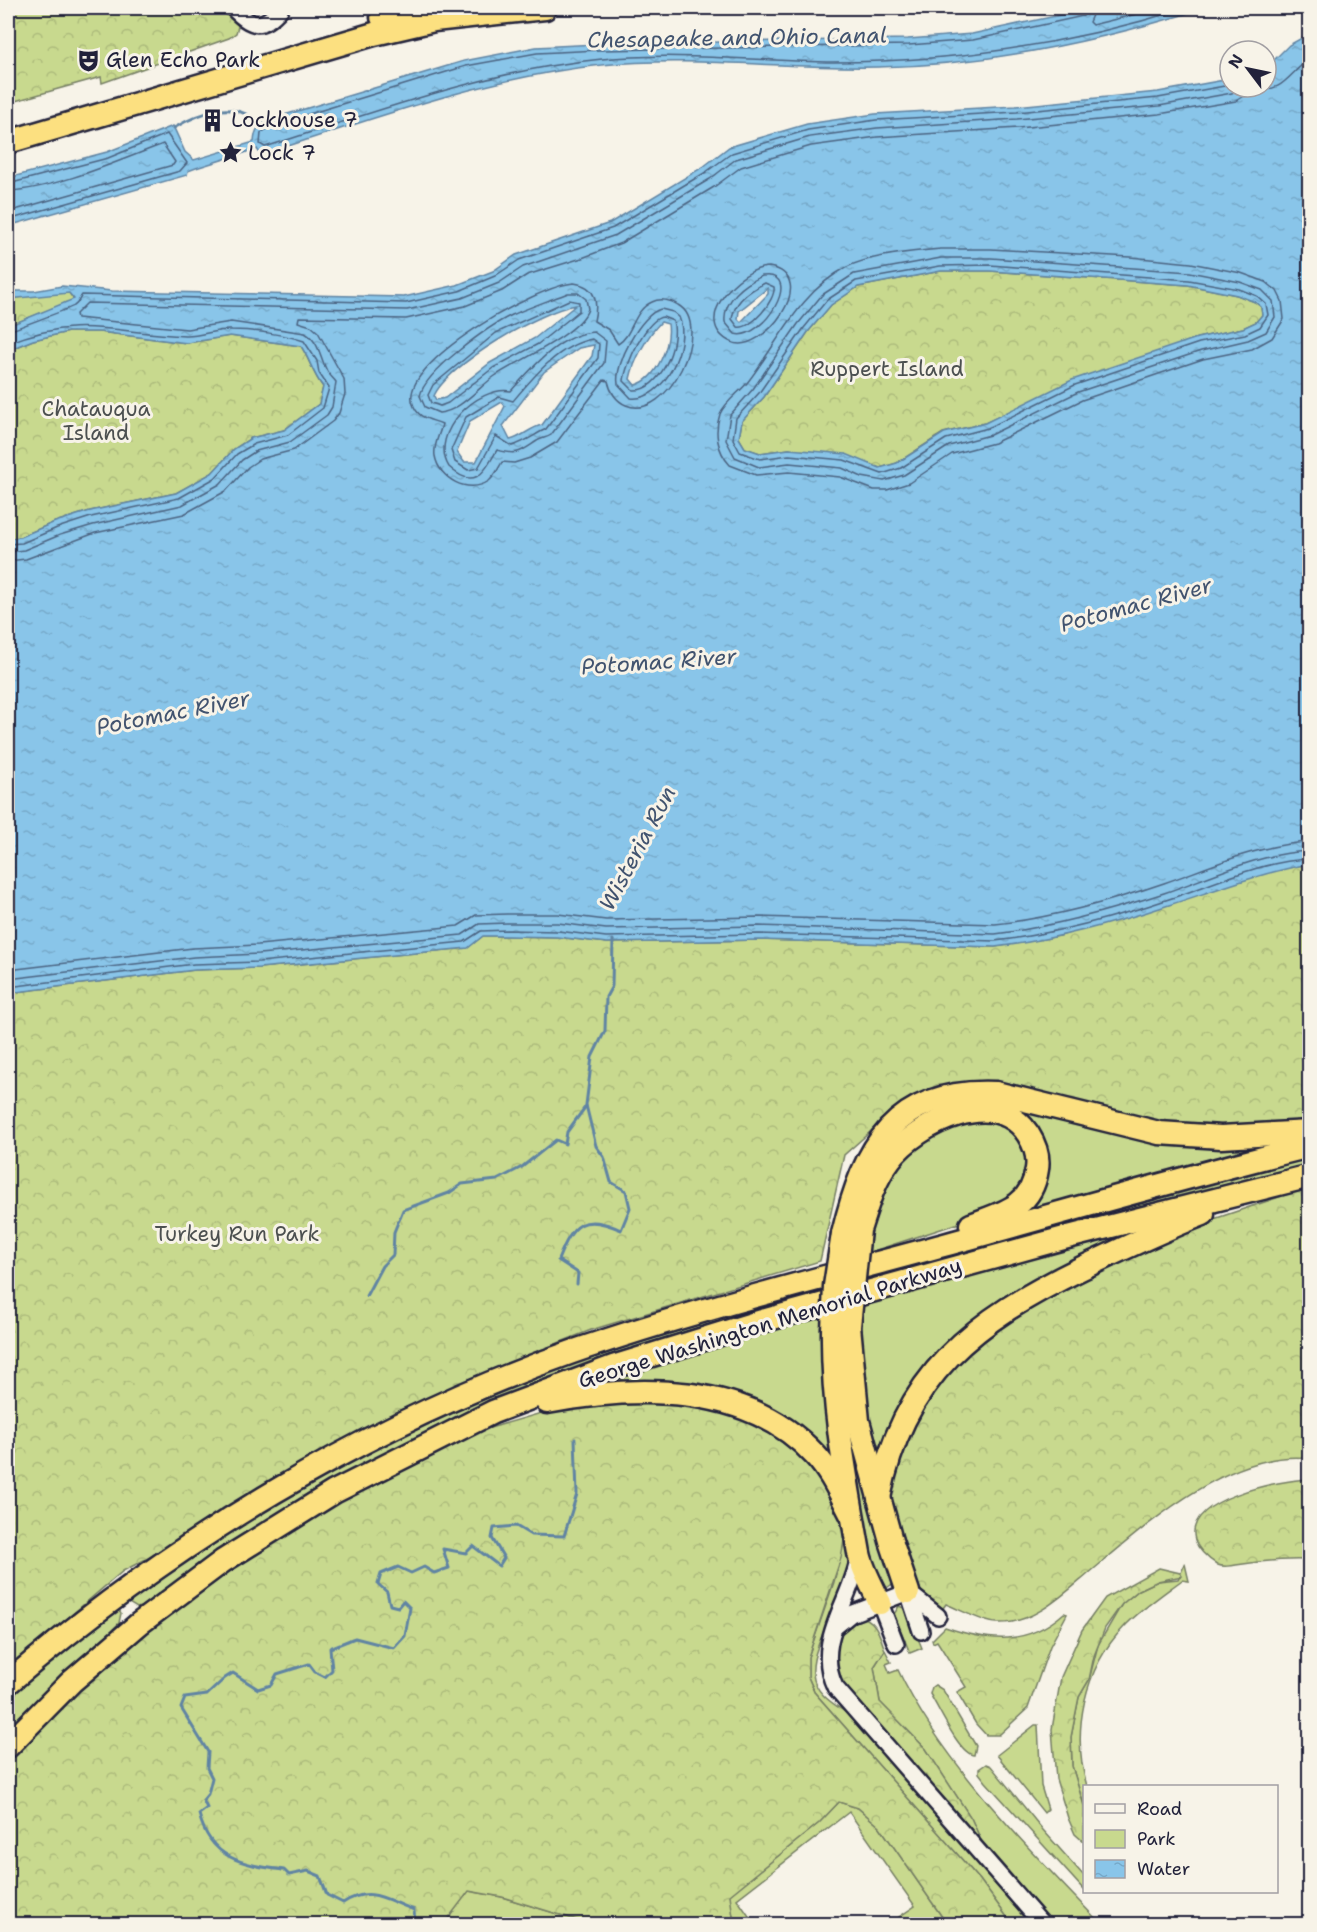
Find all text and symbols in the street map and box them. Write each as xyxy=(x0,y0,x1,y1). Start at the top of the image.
water label: Chesapeake and Ohio Canal xyxy=(587,20,887,55)
north arrow xyxy=(1218,39,1278,99)
place label: Glen Echo Park xyxy=(106,46,260,74)
theatre icon: Glen Echo Park xyxy=(75,47,101,73)
text: N xyxy=(1223,50,1248,72)
place label: Lockhouse 7 xyxy=(231,106,358,134)
building icon: Lockhouse 7 xyxy=(200,107,226,133)
place label: Lock 7 xyxy=(248,139,316,167)
place icon: Lock 7 xyxy=(217,140,243,166)
park label: Ruppert Island xyxy=(810,355,964,383)
park label: Chatauqua Island xyxy=(42,395,150,447)
water label: Potomac River xyxy=(1057,570,1216,639)
water label: Potomac River xyxy=(580,642,738,681)
water label: Potomac River xyxy=(94,683,253,742)
water label: Wisteria Run xyxy=(592,781,682,916)
park label: Turkey Run Park xyxy=(154,1220,320,1248)
street label: George Washington Memorial Parkway xyxy=(575,1251,965,1395)
legend xyxy=(1083,1785,1278,1893)
text: Road xyxy=(1137,1797,1182,1821)
text: Park xyxy=(1137,1827,1176,1851)
text: Water xyxy=(1137,1857,1190,1881)

